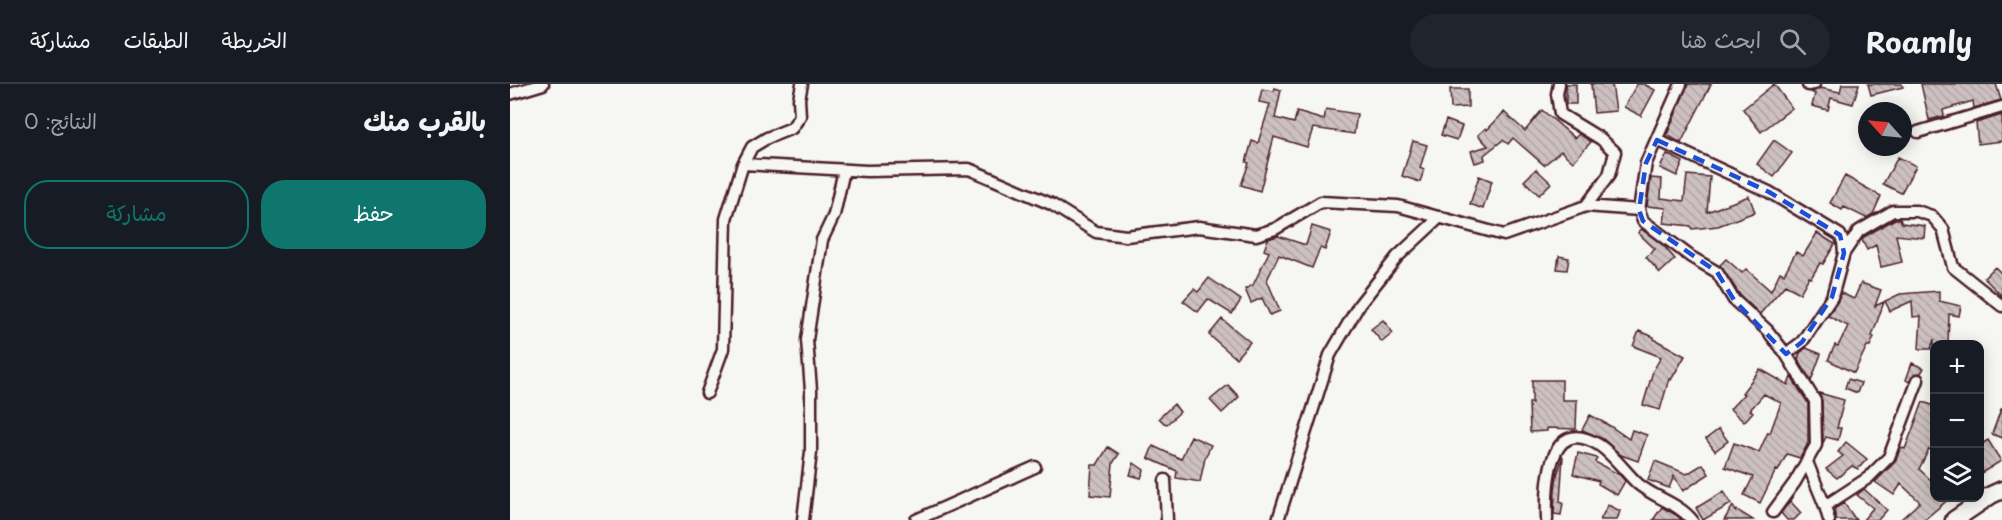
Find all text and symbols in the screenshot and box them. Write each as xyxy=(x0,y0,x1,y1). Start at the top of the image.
search box xyxy=(1410,14,1830,68)
text: Roamly xyxy=(1866,20,1972,63)
text: ابحث هنا xyxy=(1680,22,1761,55)
text: مشاركة xyxy=(30,23,91,55)
text: الطبقات xyxy=(124,23,189,55)
text: الخريطة xyxy=(222,23,287,55)
icon: search xyxy=(1776,25,1809,58)
text: بالقرب منك xyxy=(364,101,486,140)
north arrow xyxy=(1858,102,1912,156)
text: النتائج: 0 xyxy=(24,106,97,136)
button: مشاركة xyxy=(24,180,249,249)
button: حفظ xyxy=(261,180,486,249)
map controls xyxy=(1930,340,1984,502)
button: + xyxy=(1930,340,1984,394)
button: − xyxy=(1930,394,1984,448)
button: layers xyxy=(1930,448,1984,502)

